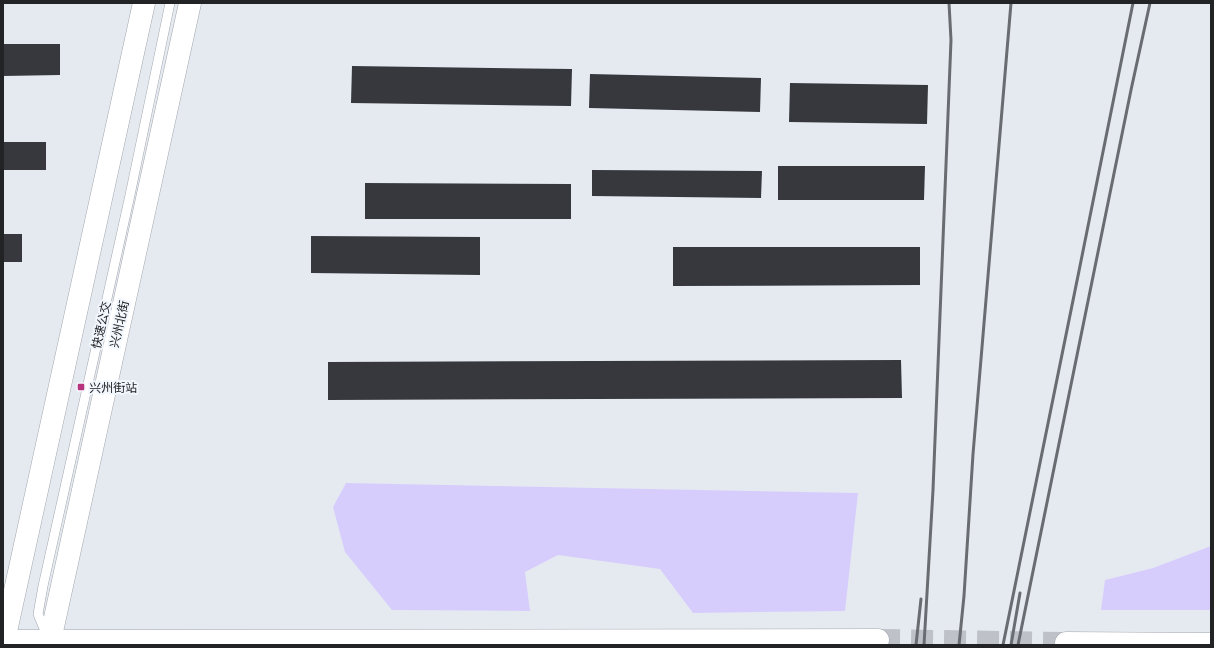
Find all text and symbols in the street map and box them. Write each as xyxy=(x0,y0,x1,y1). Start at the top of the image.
street label: 兴州北街 xyxy=(106,299,132,349)
street label: 快速公交 xyxy=(88,300,114,350)
place label: 兴州街站 xyxy=(89,380,137,395)
marker: 兴州街站 xyxy=(76,382,86,392)

